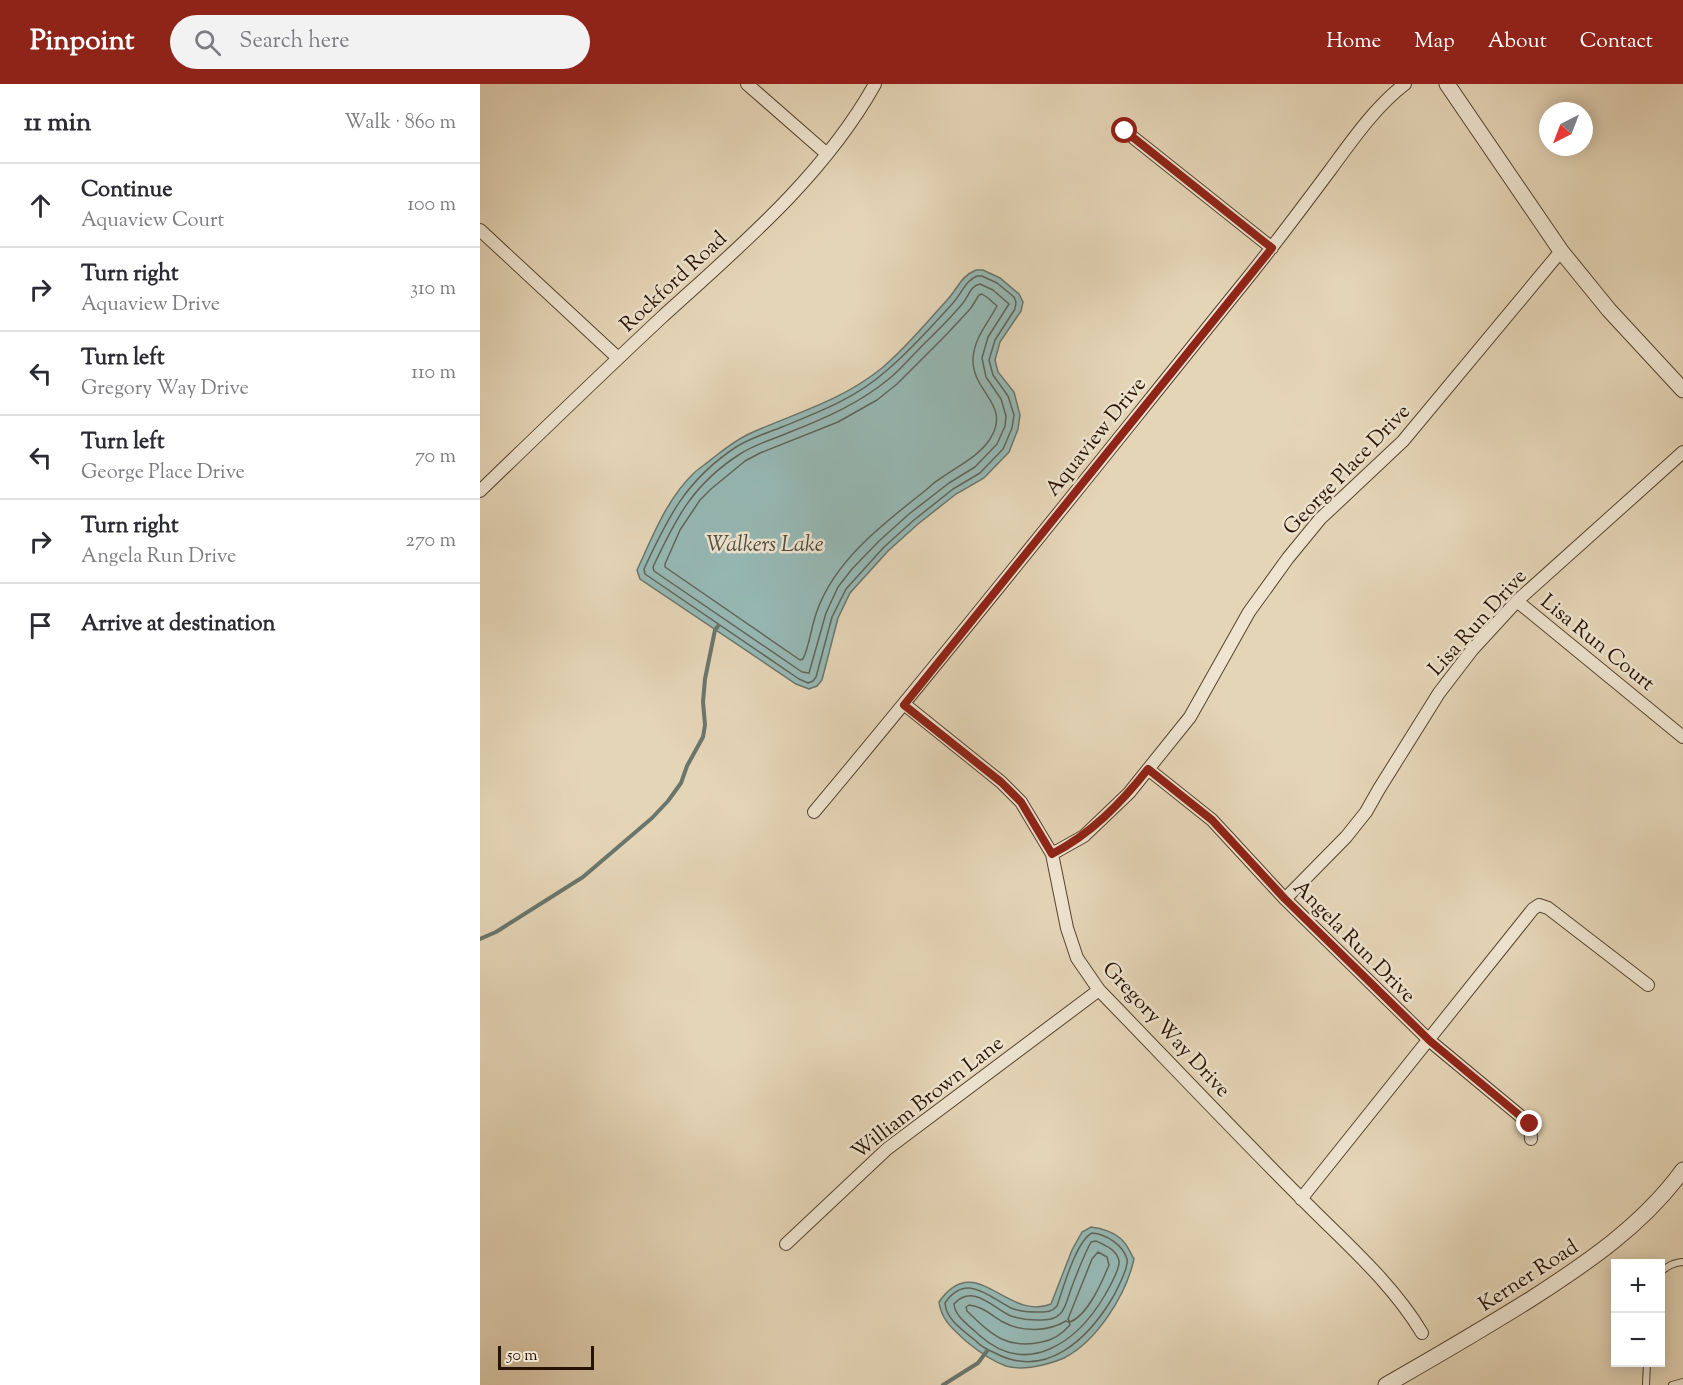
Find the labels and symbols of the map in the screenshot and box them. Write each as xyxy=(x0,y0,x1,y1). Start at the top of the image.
north arrow xyxy=(1539,102,1593,156)
route start xyxy=(1111,117,1137,143)
street label: Rockford Road xyxy=(614,225,735,340)
street label: Aquaview Drive xyxy=(1039,371,1154,503)
street label: George Place Drive xyxy=(1277,398,1418,543)
water label: Walkers Lake xyxy=(706,530,824,562)
street label: Lisa Run Drive xyxy=(1422,563,1535,684)
street label: Lisa Run Court xyxy=(1533,588,1660,699)
street label: Angela Run Drive xyxy=(1285,874,1422,1011)
street label: Gregory Way Drive xyxy=(1094,956,1237,1105)
street label: William Brown Lane xyxy=(846,1029,1011,1168)
route end xyxy=(1516,1110,1542,1136)
street label: Kerner Road xyxy=(1473,1233,1585,1320)
scale bar xyxy=(498,1343,594,1370)

